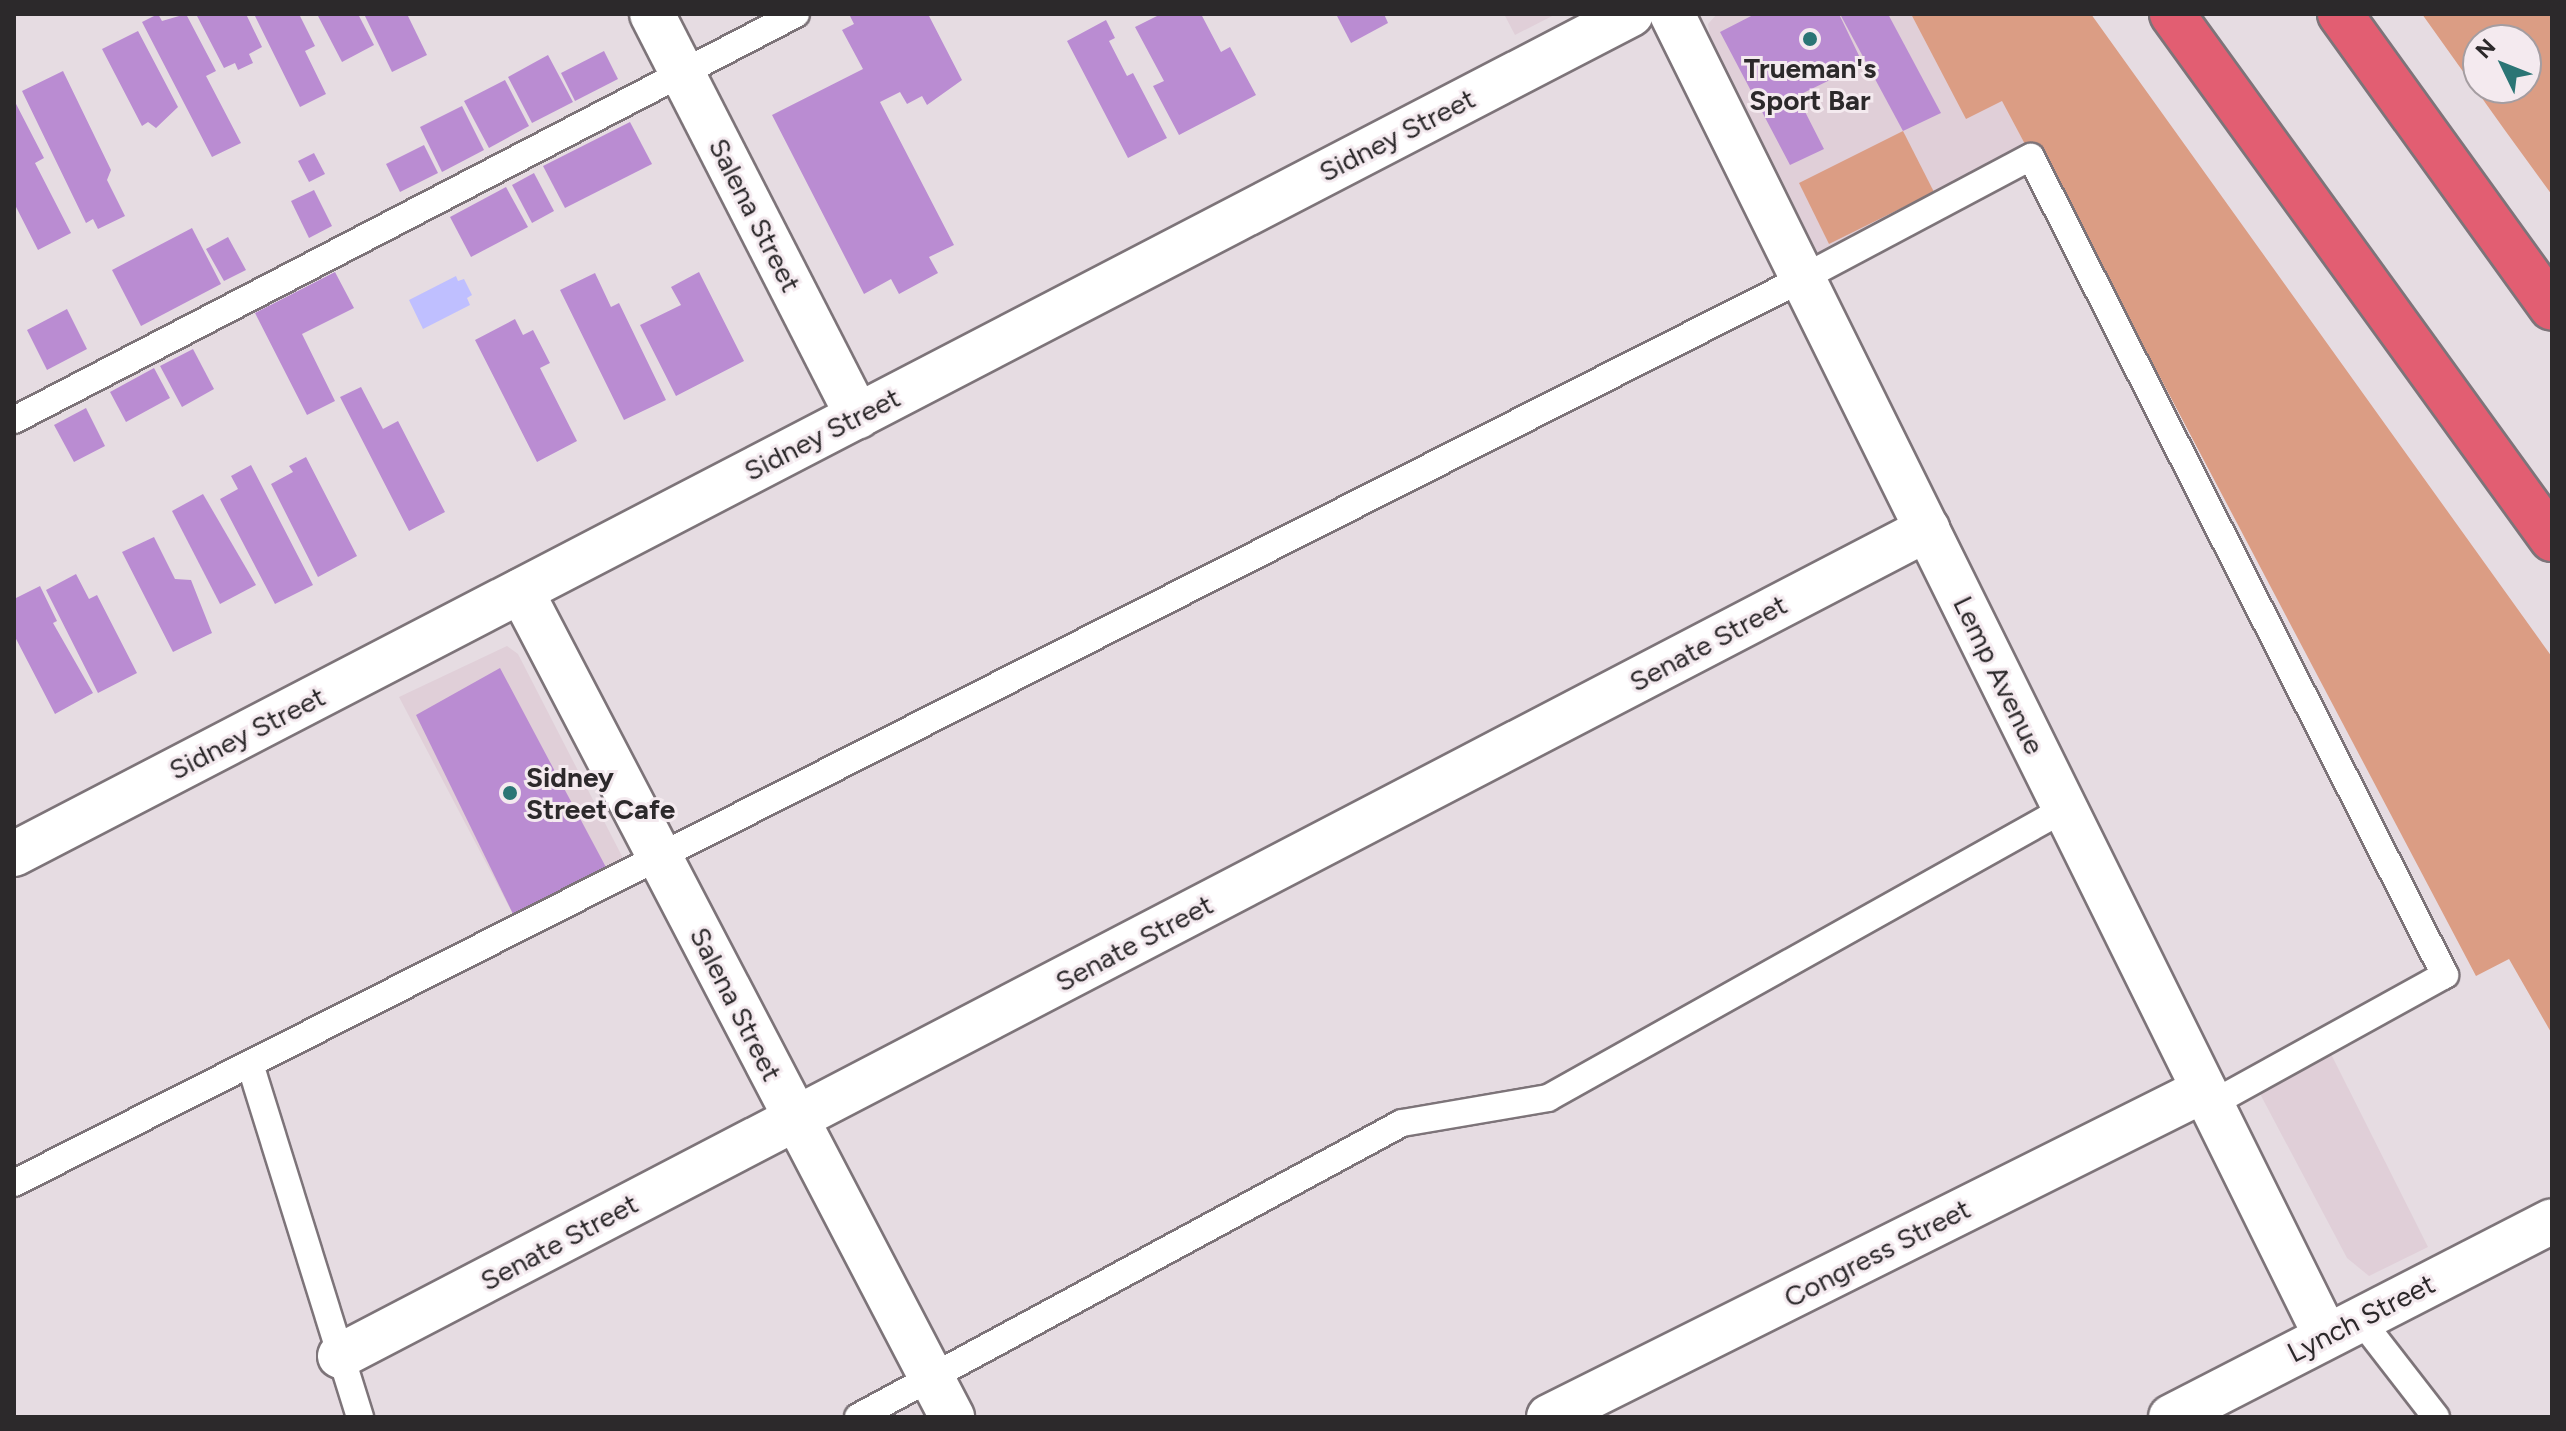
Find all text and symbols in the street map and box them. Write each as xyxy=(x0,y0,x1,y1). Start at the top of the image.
north arrow xyxy=(2462,24,2542,104)
marker: Trueman's Sport Bar xyxy=(1801,30,1819,48)
text: N xyxy=(2470,33,2501,64)
place label: Trueman's Sport Bar xyxy=(1744,51,1876,117)
street label: Sidney Street xyxy=(1313,81,1481,189)
street label: Salena Street xyxy=(702,132,808,298)
street label: Sidney Street xyxy=(738,380,906,488)
street label: Senate Street xyxy=(1624,587,1792,699)
street label: Lemp Avenue xyxy=(1946,590,2052,760)
street label: Sidney Street xyxy=(163,679,331,787)
place label: Sidney Street Cafe xyxy=(526,760,675,826)
marker: Sidney Street Cafe xyxy=(501,784,519,802)
street label: Senate Street xyxy=(1050,887,1218,999)
street label: Salena Street xyxy=(683,921,789,1087)
street label: Senate Street xyxy=(475,1186,643,1298)
street label: Congress Street xyxy=(1778,1192,1976,1314)
street label: Lynch Street xyxy=(2282,1267,2440,1369)

